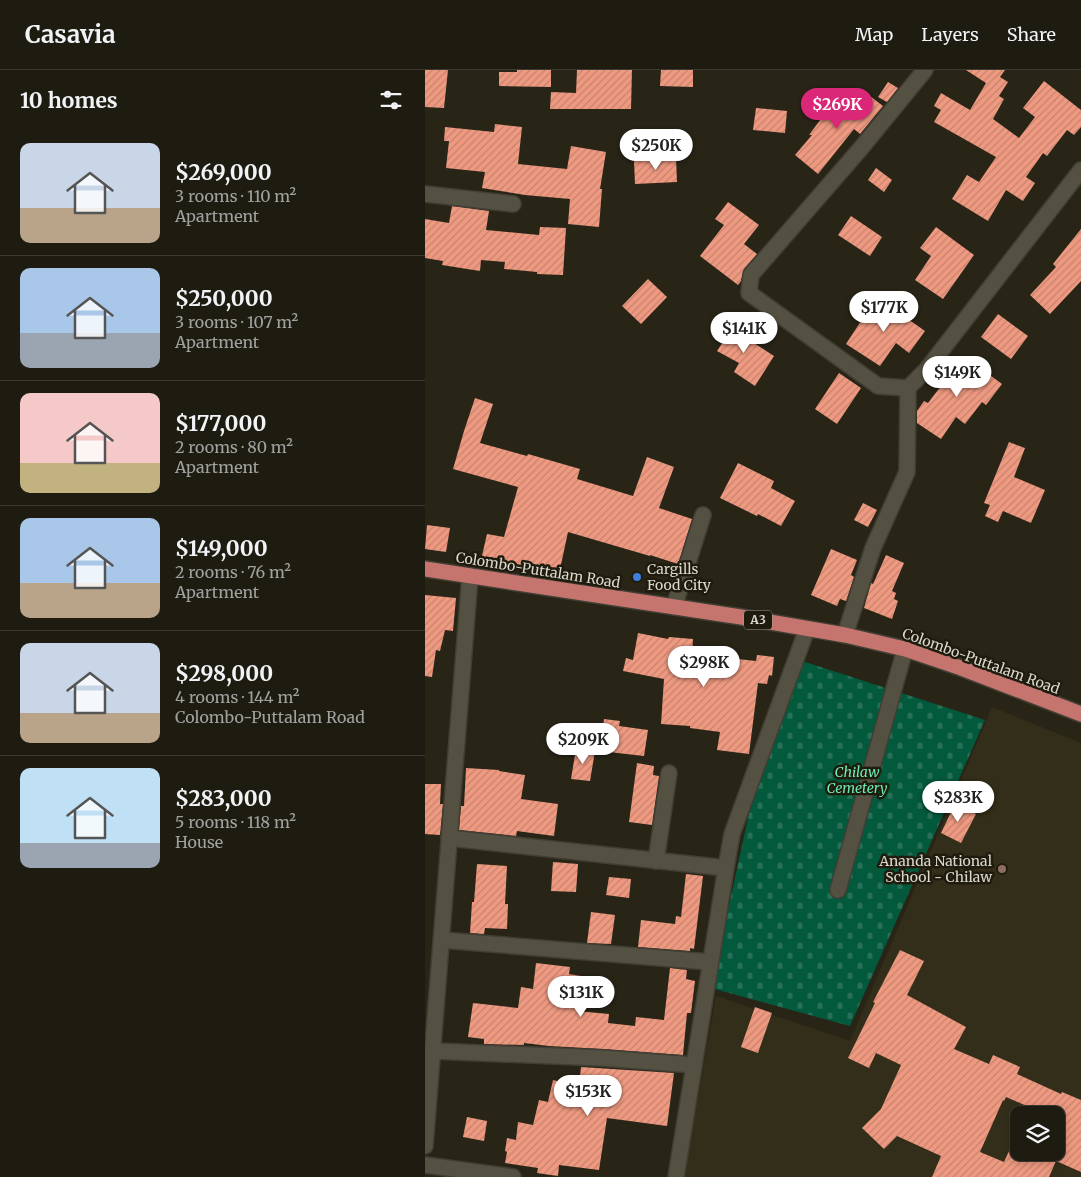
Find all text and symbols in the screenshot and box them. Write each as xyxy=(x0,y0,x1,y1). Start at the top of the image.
text: Casavia xyxy=(25,19,116,50)
text: Map xyxy=(855,23,893,46)
text: Layers xyxy=(921,23,979,46)
text: Share xyxy=(1007,23,1056,46)
icon: filters xyxy=(377,86,405,114)
text: 10 homes xyxy=(20,87,118,114)
pin: $269K xyxy=(802,88,872,130)
text: $269K xyxy=(812,94,862,114)
pin: $250K xyxy=(621,128,691,171)
text: $250K xyxy=(631,135,681,155)
text: $269,000 xyxy=(175,159,272,186)
icon: home xyxy=(60,163,120,223)
text: 3 rooms · 110 m² xyxy=(175,186,296,206)
text: Apartment xyxy=(175,206,259,226)
text: $250,000 xyxy=(175,285,273,312)
icon: home xyxy=(60,288,120,348)
pin: $177K xyxy=(849,290,919,333)
text: $177K xyxy=(860,297,908,317)
text: 3 rooms · 107 m² xyxy=(175,312,298,332)
pin: $141K xyxy=(709,312,779,354)
text: $141K xyxy=(722,318,766,338)
text: Apartment xyxy=(175,332,259,352)
pin: $149K xyxy=(922,356,992,398)
text: $149K xyxy=(933,362,981,382)
text: $177,000 xyxy=(175,410,267,437)
icon: home xyxy=(60,413,120,473)
text: 2 rooms · 80 m² xyxy=(175,437,293,457)
text: Apartment xyxy=(175,457,259,477)
text: $149,000 xyxy=(175,535,268,562)
icon: home xyxy=(60,538,120,598)
street label: Colombo-Puttalam Road xyxy=(455,548,622,592)
place label: Cargills Food City xyxy=(647,560,712,594)
text: 2 rooms · 76 m² xyxy=(175,562,291,582)
marker: Cargills Food City xyxy=(631,571,643,583)
text: Apartment xyxy=(175,582,259,602)
road number: A3 xyxy=(744,610,772,630)
street label: Colombo-Puttalam Road xyxy=(900,624,1063,698)
pin: $298K xyxy=(669,646,739,688)
text: $298K xyxy=(679,652,729,672)
text: $298,000 xyxy=(175,660,273,687)
icon: home xyxy=(60,663,120,723)
text: 4 rooms · 144 m² xyxy=(175,687,299,707)
text: Colombo-Puttalam Road xyxy=(175,707,365,727)
pin: $209K xyxy=(548,722,618,765)
text: $209K xyxy=(557,729,609,749)
park label: Chilaw Cemetery xyxy=(826,763,888,797)
pin: $283K xyxy=(923,780,993,823)
text: $283,000 xyxy=(175,785,272,812)
text: $283K xyxy=(933,787,983,807)
icon: home xyxy=(60,788,120,848)
text: 5 rooms · 118 m² xyxy=(175,812,296,832)
text: House xyxy=(175,832,223,852)
place label: Ananda National School - Chilaw xyxy=(878,852,993,886)
marker: Ananda National School - Chilaw xyxy=(996,863,1008,875)
pin: $131K xyxy=(546,976,616,1018)
text: $131K xyxy=(559,982,603,1002)
pin: $153K xyxy=(553,1074,623,1117)
text: $153K xyxy=(565,1081,611,1101)
map controls xyxy=(1010,1106,1065,1161)
button: layers xyxy=(1010,1106,1065,1161)

